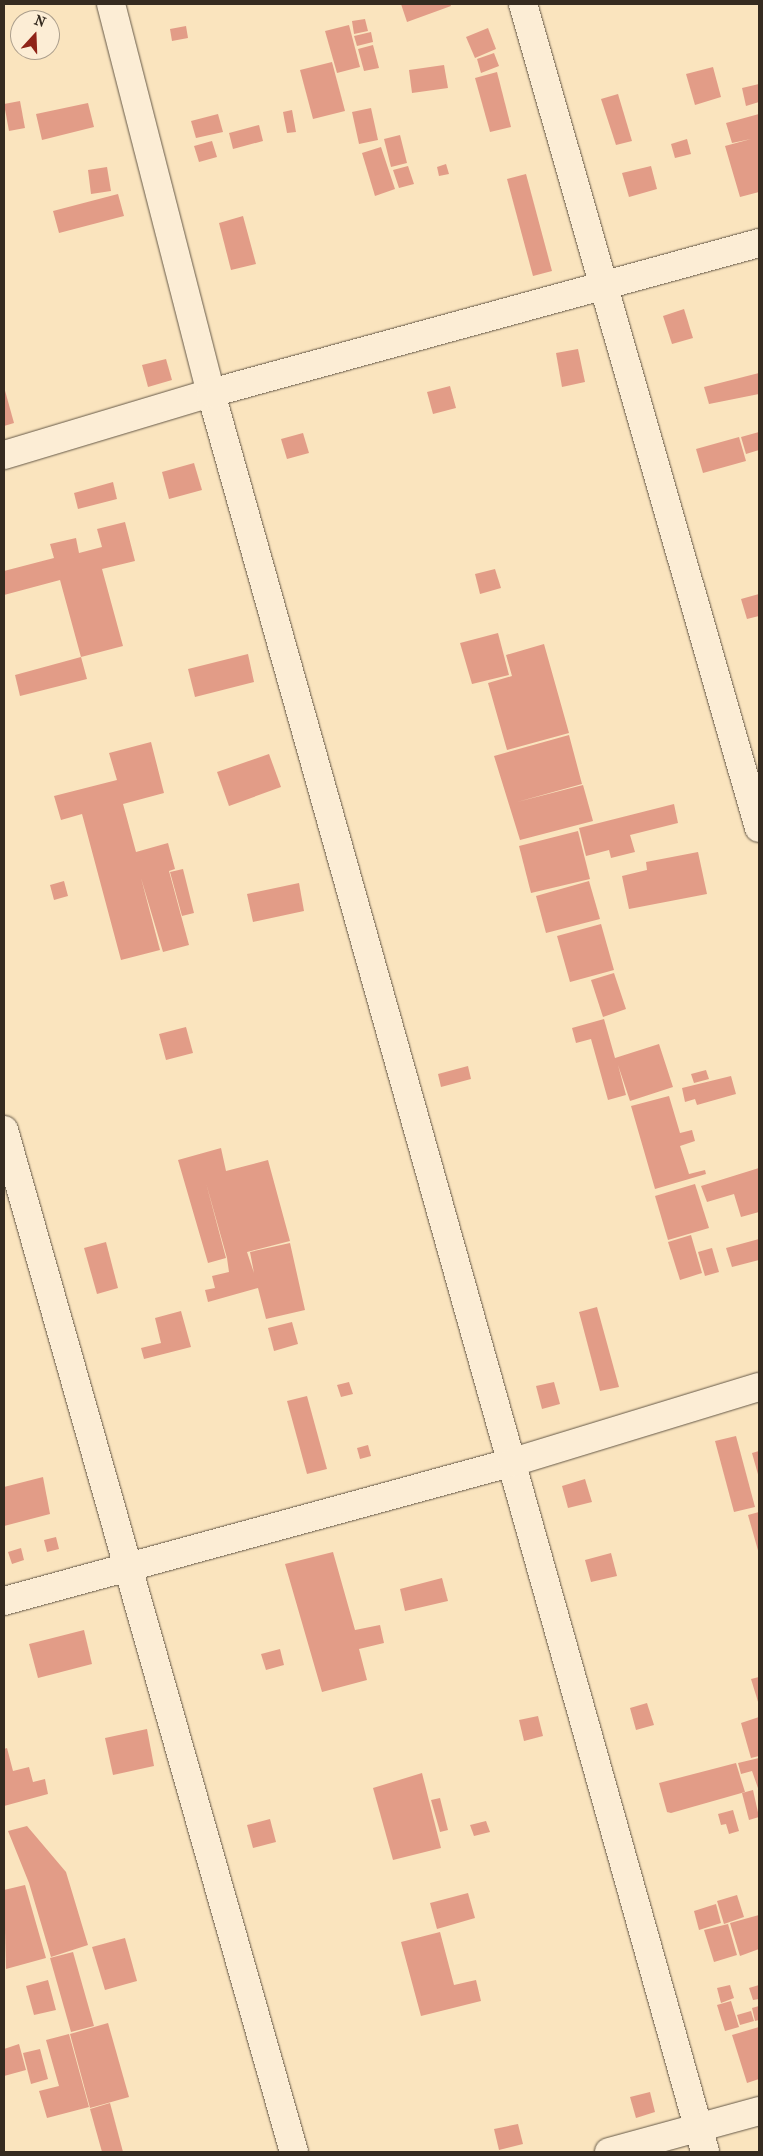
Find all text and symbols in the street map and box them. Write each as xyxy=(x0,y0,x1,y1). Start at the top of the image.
north arrow xyxy=(10,10,60,60)
text: N xyxy=(32,12,48,31)

